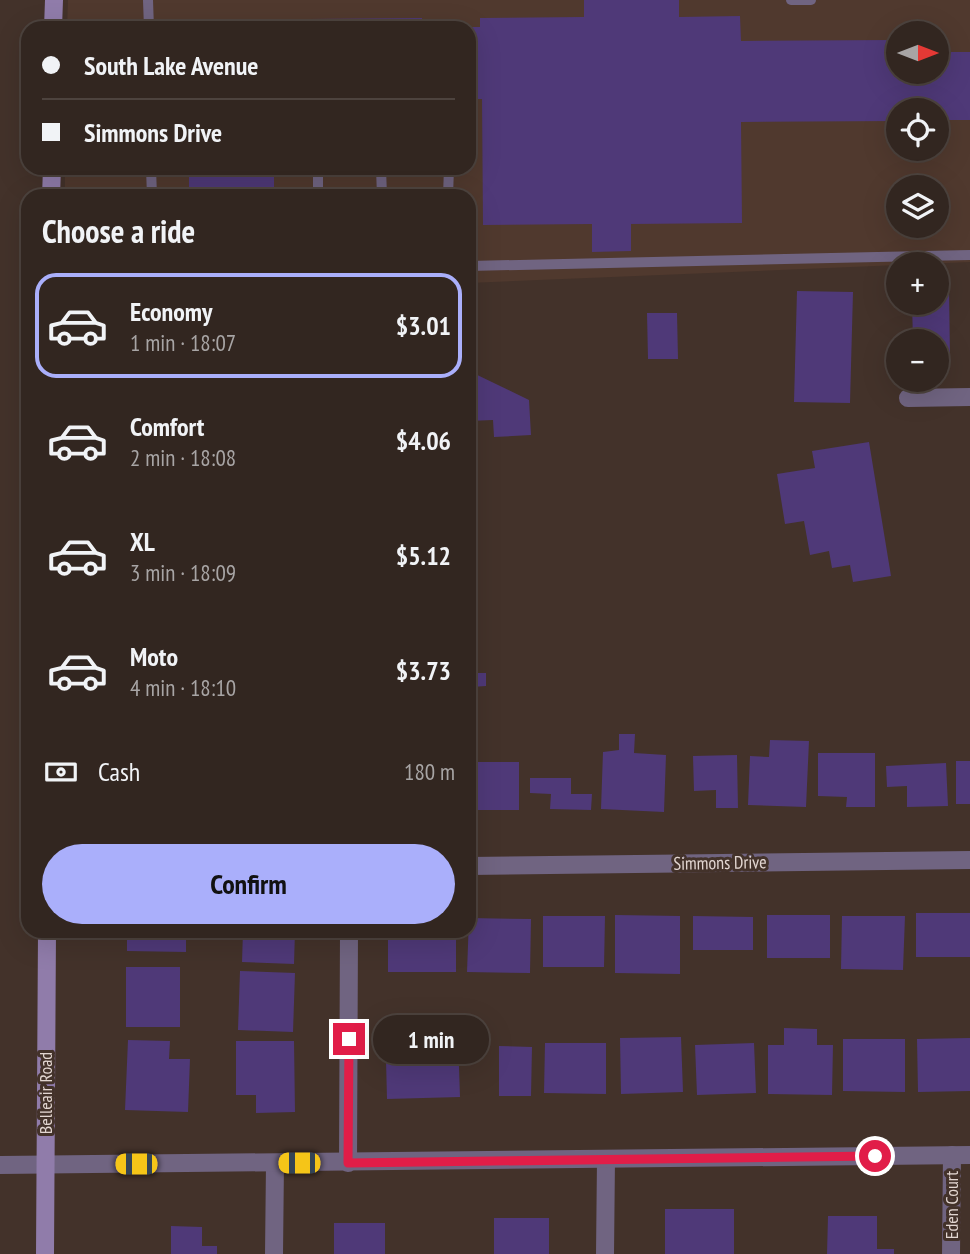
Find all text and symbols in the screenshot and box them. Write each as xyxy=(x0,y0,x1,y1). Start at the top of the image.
north arrow xyxy=(886,21,948,84)
map controls xyxy=(886,21,949,392)
text: South Lake Avenue xyxy=(84,49,258,82)
button: locate xyxy=(886,98,949,161)
text: Simmons Drive xyxy=(84,116,222,149)
button: layers xyxy=(886,175,949,238)
text: Choose a ride xyxy=(42,210,195,252)
button: + xyxy=(886,252,949,315)
icon: car xyxy=(46,294,109,357)
text: Economy xyxy=(130,295,212,328)
text: $3.01 xyxy=(396,309,451,342)
text: 1 min · 18:07 xyxy=(130,328,236,357)
button: − xyxy=(886,329,949,392)
icon: car xyxy=(46,409,109,472)
text: Comfort xyxy=(130,410,204,443)
text: $4.06 xyxy=(396,424,451,457)
text: 2 min · 18:08 xyxy=(130,443,236,472)
icon: car xyxy=(46,524,109,587)
text: XL xyxy=(130,525,155,558)
text: $5.12 xyxy=(396,539,451,572)
text: 3 min · 18:09 xyxy=(130,558,236,587)
icon: car xyxy=(46,639,109,702)
text: Moto xyxy=(130,640,178,673)
text: $3.73 xyxy=(396,654,451,687)
text: 4 min · 18:10 xyxy=(130,673,236,702)
icon: cash xyxy=(42,753,80,791)
text: Cash xyxy=(98,755,140,788)
text: 180 m xyxy=(404,757,455,786)
button: Confirm xyxy=(42,844,455,924)
street label: Simmons Drive xyxy=(673,850,767,875)
callout: 1 min xyxy=(374,1014,489,1064)
route end xyxy=(333,1023,365,1055)
text: 1 min xyxy=(408,1025,454,1054)
street label: Belleair Road xyxy=(34,1052,57,1134)
route start xyxy=(859,1140,891,1172)
car xyxy=(279,1153,321,1174)
car xyxy=(116,1154,158,1175)
street label: Eden Court xyxy=(940,1171,963,1239)

